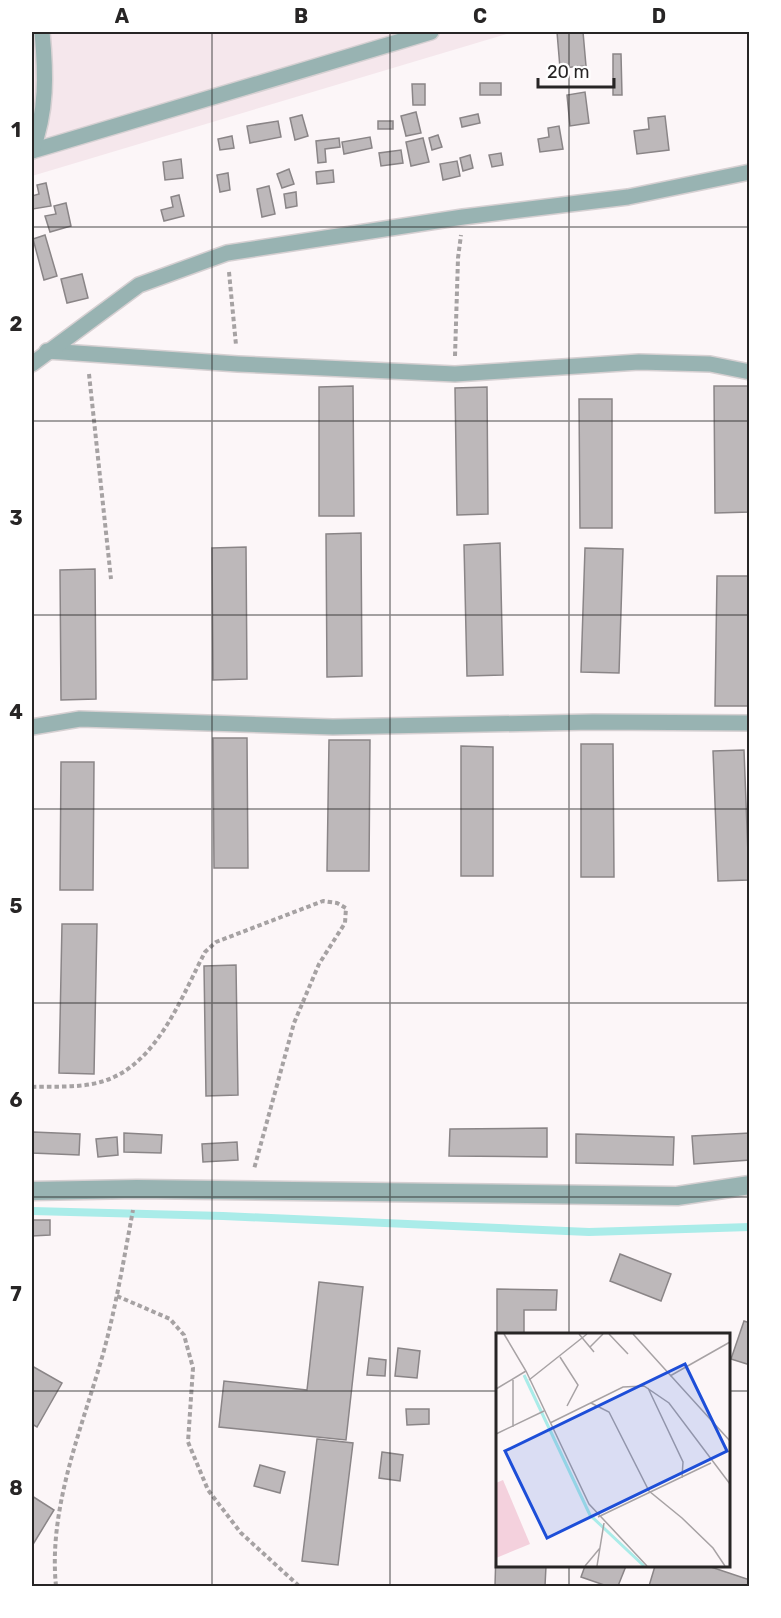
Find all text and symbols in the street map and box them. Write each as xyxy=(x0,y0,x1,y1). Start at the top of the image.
text: A xyxy=(115,4,130,28)
text: B xyxy=(294,4,308,28)
text: C xyxy=(473,4,487,28)
text: D xyxy=(652,4,666,28)
scale bar xyxy=(538,51,614,89)
text: 20 m xyxy=(547,61,589,83)
text: 1 xyxy=(11,118,21,142)
text: 2 xyxy=(10,312,23,336)
text: 3 xyxy=(9,506,23,530)
text: 4 xyxy=(9,700,23,724)
text: 5 xyxy=(10,894,23,918)
text: 6 xyxy=(9,1088,23,1112)
text: 7 xyxy=(10,1282,22,1306)
inset map xyxy=(496,1333,730,1567)
text: 8 xyxy=(9,1476,23,1500)

